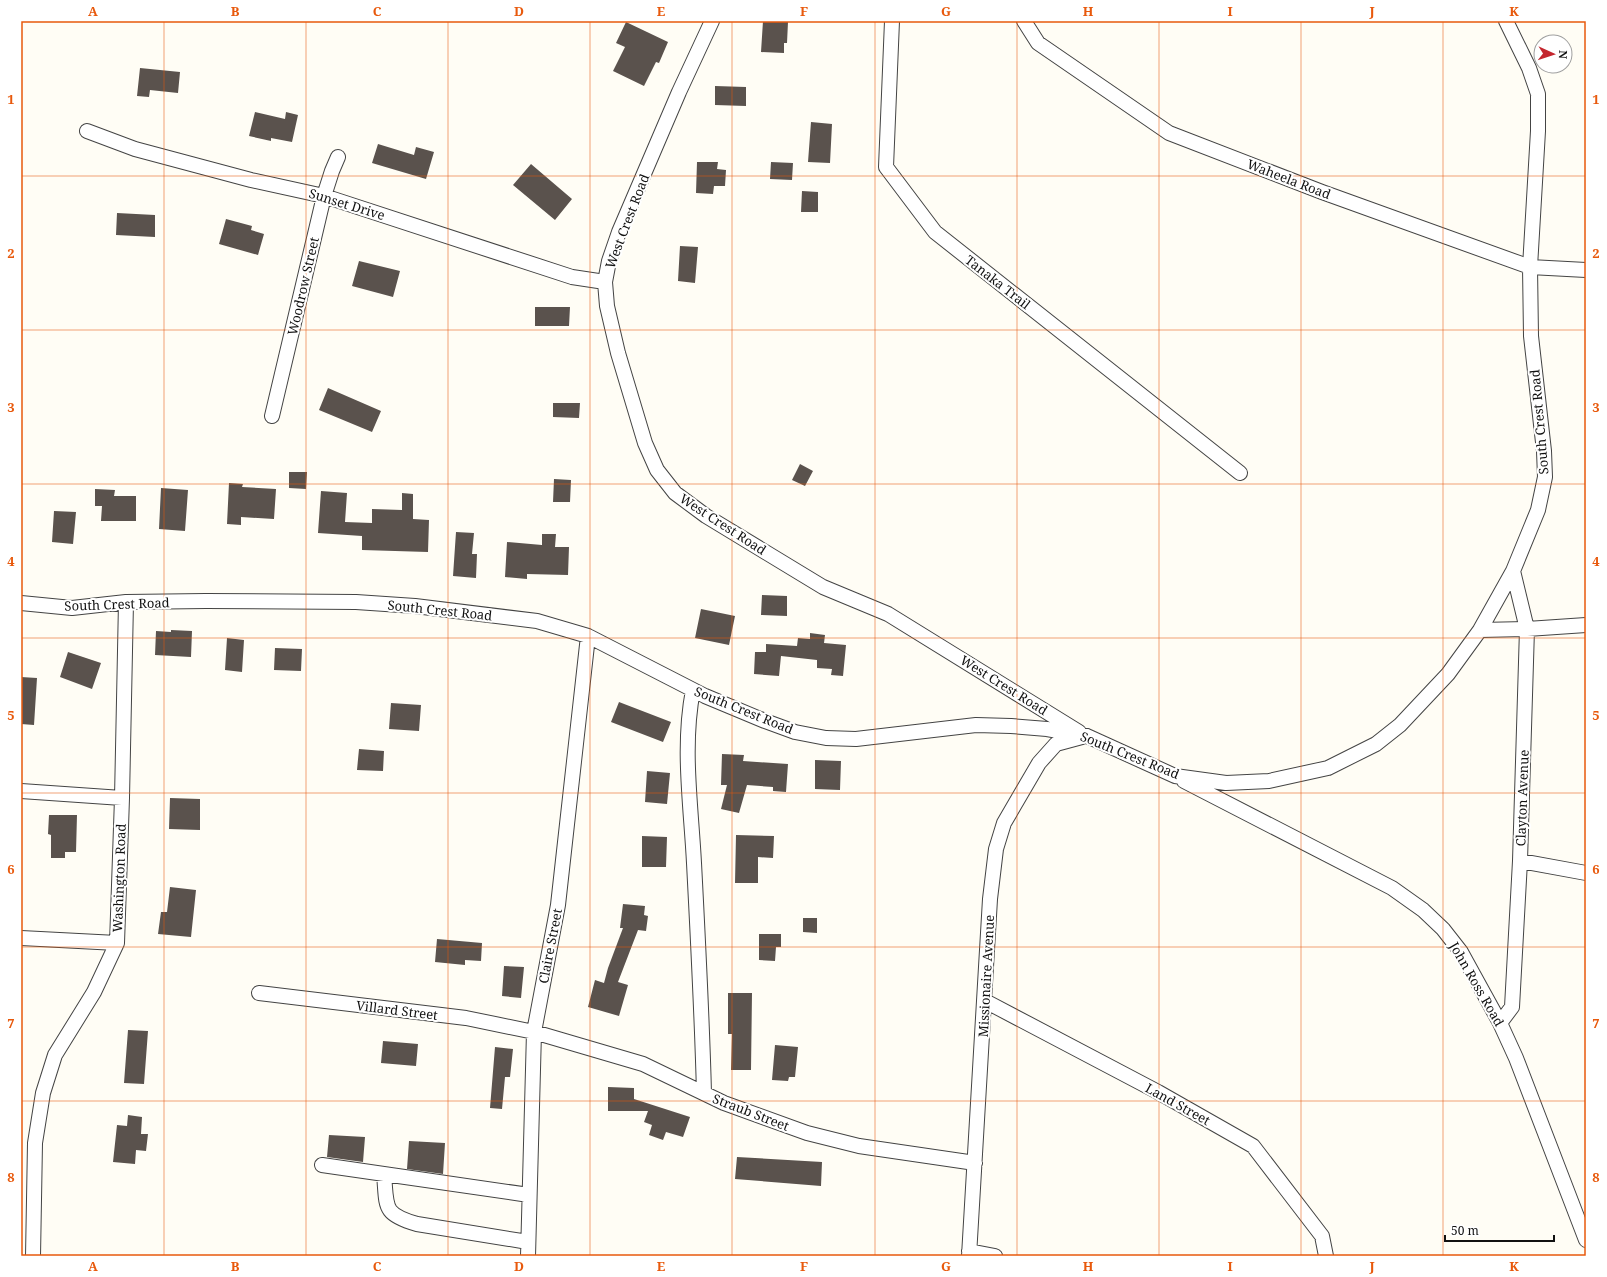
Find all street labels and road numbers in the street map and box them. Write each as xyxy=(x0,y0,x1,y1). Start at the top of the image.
street label: Waheela Road xyxy=(1245,155,1333,203)
street label: West Crest Road xyxy=(601,171,653,271)
street label: Sunset Drive xyxy=(307,184,387,224)
street label: Woodrow Street xyxy=(283,235,323,337)
street label: Tanaka Trail xyxy=(962,251,1034,313)
street label: South Crest Road xyxy=(1525,369,1553,475)
street label: West Crest Road xyxy=(676,489,770,559)
street label: South Crest Road xyxy=(64,593,170,615)
street label: South Crest Road xyxy=(387,596,493,624)
street label: West Crest Road xyxy=(957,651,1051,719)
street label: South Crest Road xyxy=(692,682,796,738)
street label: South Crest Road xyxy=(1078,727,1182,783)
street label: Clayton Avenue xyxy=(1511,749,1533,847)
street label: Washington Road xyxy=(108,823,130,933)
street label: Claire Street xyxy=(534,906,566,985)
street label: Missionaire Avenue xyxy=(974,914,998,1038)
street label: John Ross Road xyxy=(1445,938,1508,1029)
street label: Villard Street xyxy=(355,996,439,1024)
street label: Land Street xyxy=(1142,1079,1214,1129)
street label: Straub Street xyxy=(710,1089,792,1135)

